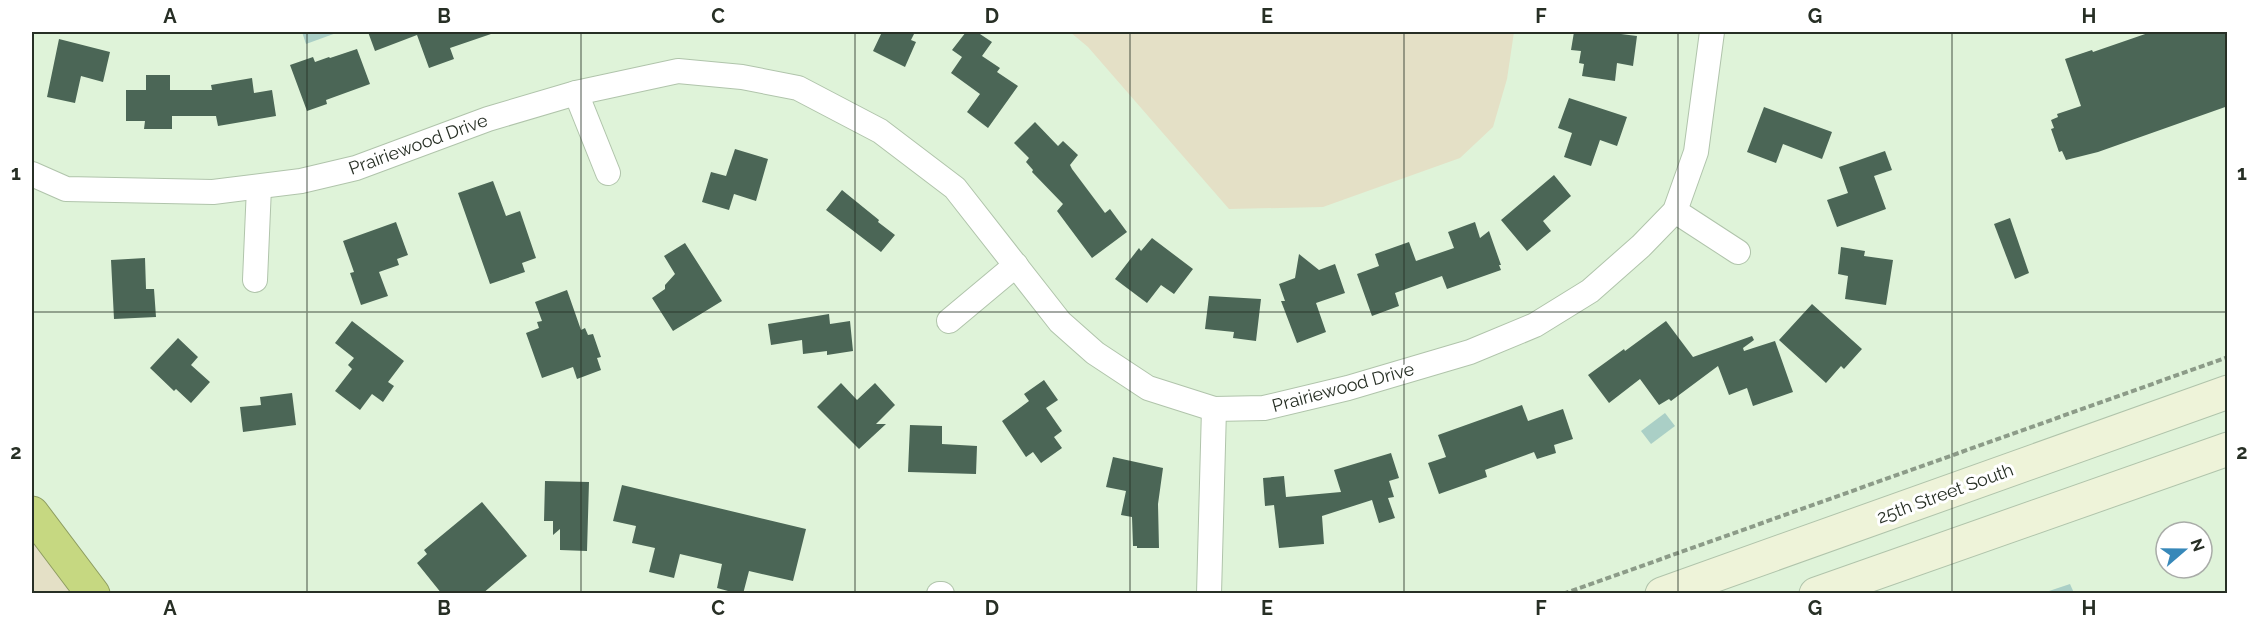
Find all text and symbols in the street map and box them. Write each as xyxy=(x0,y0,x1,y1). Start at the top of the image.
text: A xyxy=(163,4,177,28)
text: B xyxy=(437,4,451,28)
text: C xyxy=(711,4,725,28)
text: D xyxy=(985,4,999,28)
text: E xyxy=(1261,4,1273,28)
text: F xyxy=(1535,4,1547,28)
text: G xyxy=(1808,4,1822,28)
text: H xyxy=(2082,4,2096,28)
street label: Prairiewood Drive xyxy=(346,109,491,179)
text: 1 xyxy=(11,161,21,185)
text: 1 xyxy=(2237,161,2247,185)
street label: Prairiewood Drive xyxy=(1270,358,1417,416)
text: 2 xyxy=(10,440,22,464)
text: 2 xyxy=(2236,440,2248,464)
street label: 25th Street South xyxy=(1874,459,2016,527)
north arrow xyxy=(2154,520,2214,580)
text: N xyxy=(2187,536,2209,554)
text: A xyxy=(163,596,177,620)
text: B xyxy=(437,596,451,620)
text: C xyxy=(711,596,725,620)
text: D xyxy=(985,596,999,620)
text: E xyxy=(1261,596,1273,620)
text: F xyxy=(1535,596,1547,620)
text: G xyxy=(1808,596,1822,620)
text: H xyxy=(2082,596,2096,620)

